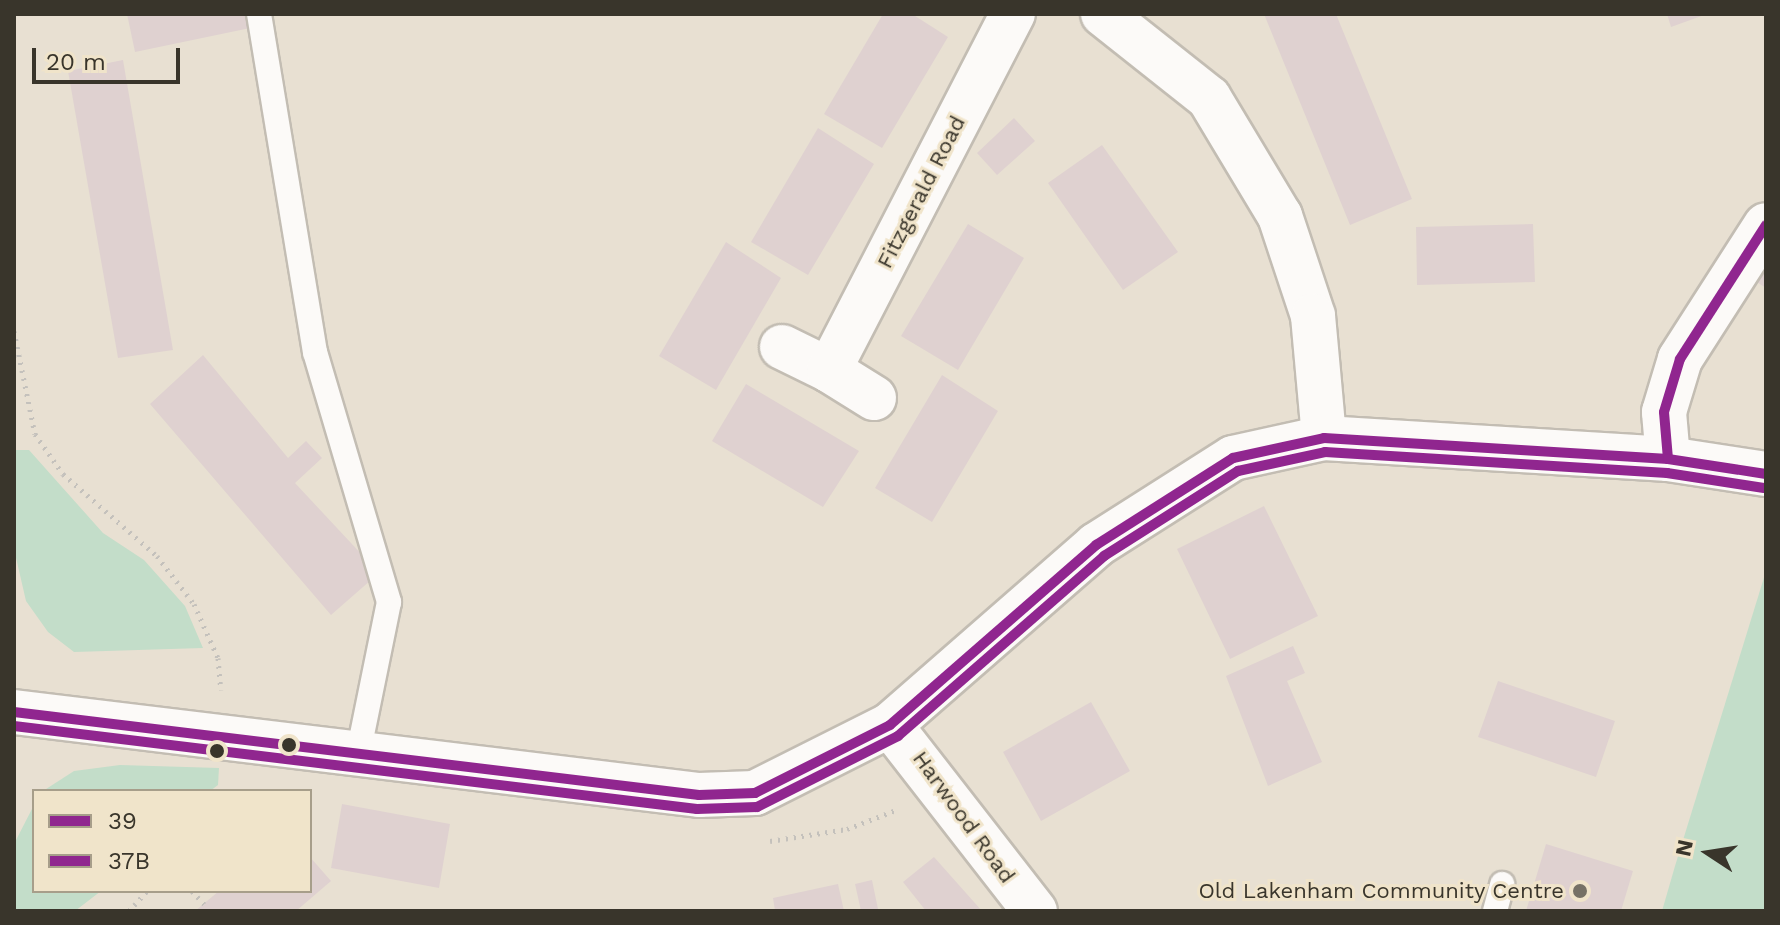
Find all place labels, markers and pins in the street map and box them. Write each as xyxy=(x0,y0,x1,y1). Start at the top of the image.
unlabelled marker xyxy=(281,737,297,753)
unlabelled marker xyxy=(209,743,225,759)
place label: Old Lakenham Community Centre xyxy=(1198,878,1564,904)
marker: Old Lakenham Community Centre xyxy=(1571,882,1589,900)

